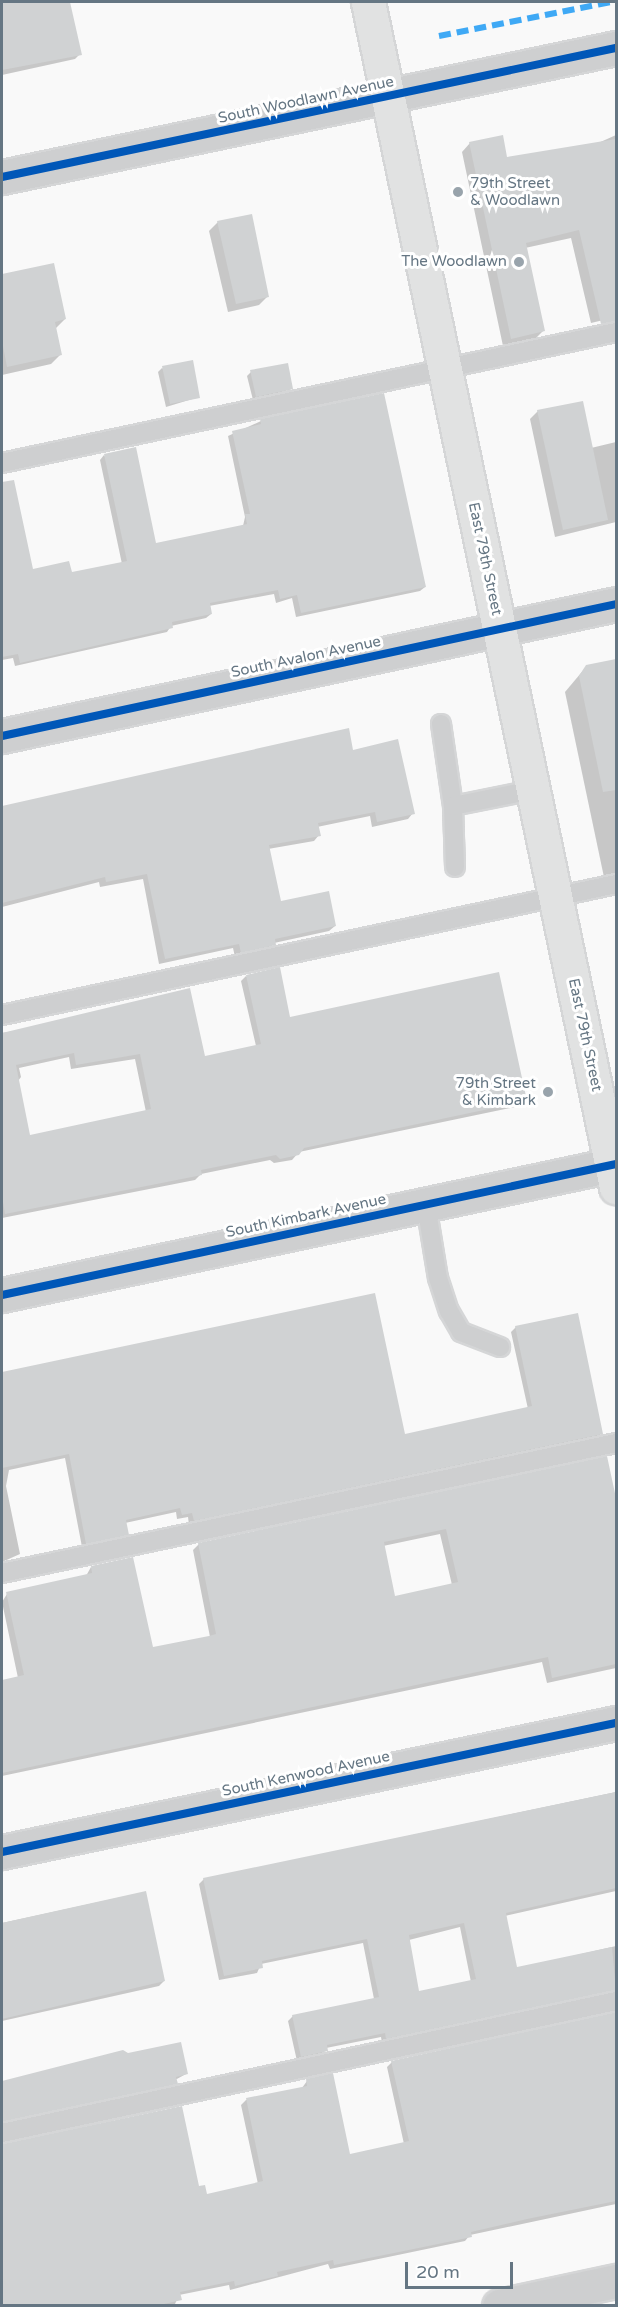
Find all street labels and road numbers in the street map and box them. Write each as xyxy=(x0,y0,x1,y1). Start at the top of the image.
street label: South Woodlawn Avenue xyxy=(217,73,395,127)
street label: East 79th Street xyxy=(464,501,506,617)
street label: South Avalon Avenue xyxy=(229,632,383,682)
street label: East 79th Street xyxy=(564,977,606,1093)
street label: South Kimbark Avenue xyxy=(224,1190,388,1242)
street label: South Kenwood Avenue xyxy=(221,1747,391,1801)

